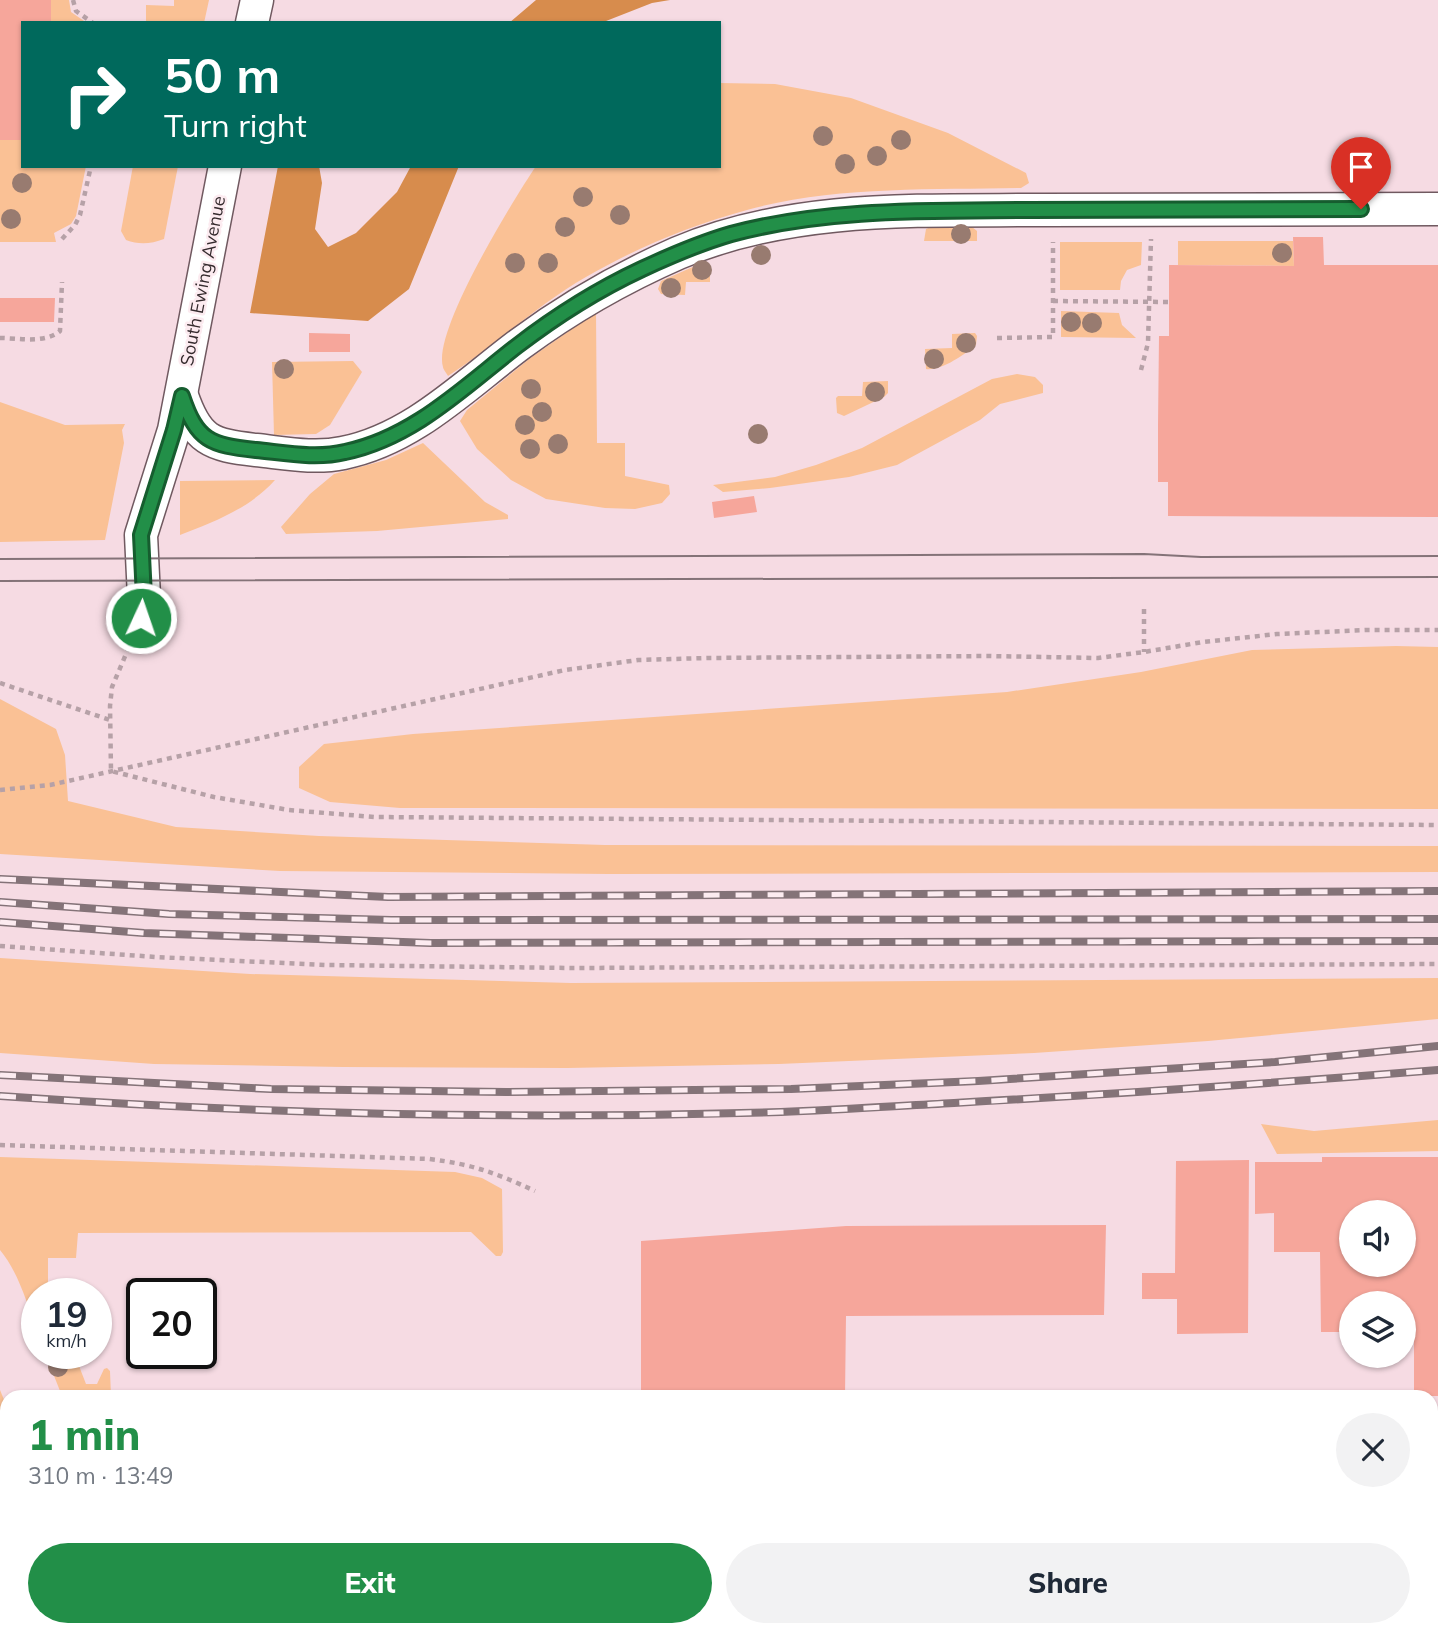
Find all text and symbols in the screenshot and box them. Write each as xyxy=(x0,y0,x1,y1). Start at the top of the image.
text: 50 m xyxy=(164,44,280,105)
icon: right xyxy=(49,49,140,140)
text: Turn right xyxy=(164,105,307,145)
pin xyxy=(1331,137,1391,209)
icon: arrive xyxy=(1342,148,1380,186)
street label: South Ewing Avenue xyxy=(175,194,230,368)
position arrow xyxy=(104,581,178,655)
map controls xyxy=(1339,1200,1416,1368)
button: sound xyxy=(1339,1200,1416,1277)
speed limit sign: 20 xyxy=(126,1278,217,1369)
button: layers xyxy=(1339,1291,1416,1368)
text: 19 xyxy=(45,1292,88,1336)
text: km/h xyxy=(46,1329,87,1352)
text: 1 min xyxy=(28,1408,141,1461)
button: close xyxy=(1336,1413,1410,1487)
text: 310 m · 13:49 xyxy=(28,1461,173,1490)
button: Exit xyxy=(28,1543,712,1623)
button: Share xyxy=(726,1543,1410,1623)

